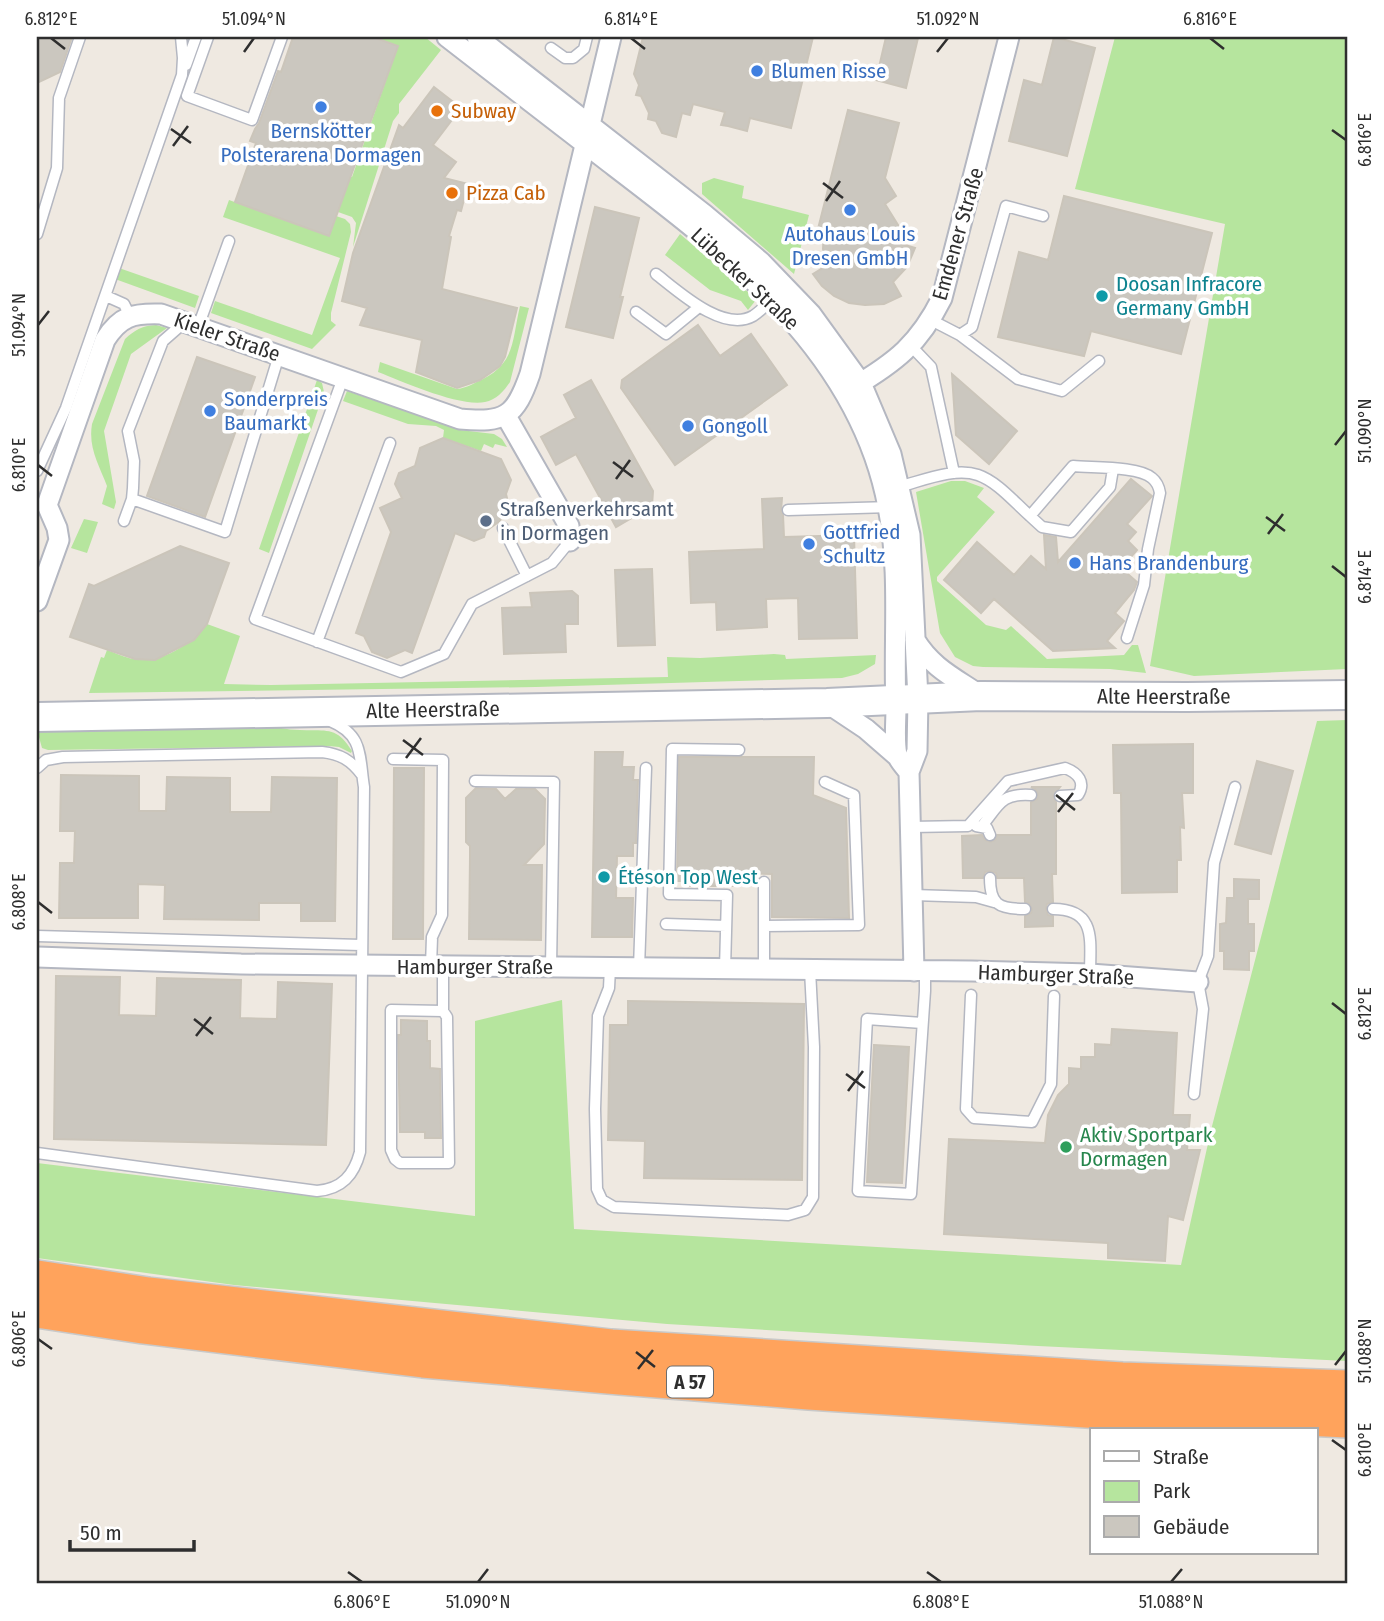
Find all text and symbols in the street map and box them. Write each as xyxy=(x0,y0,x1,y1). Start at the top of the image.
text: 6.812°E xyxy=(24,8,78,30)
text: 51.094°N xyxy=(222,8,286,30)
text: 6.814°E xyxy=(604,8,658,30)
text: 51.092°N xyxy=(917,8,979,30)
text: 6.816°E xyxy=(1183,8,1237,30)
place label: Blumen Risse xyxy=(771,58,886,84)
marker: Blumen Risse xyxy=(749,63,765,79)
place label: Subway xyxy=(451,98,517,124)
marker: Bernskötter Polsterarena Dormagen xyxy=(313,99,329,115)
marker: Subway xyxy=(429,103,445,119)
text: 6.816°E xyxy=(1354,113,1376,167)
place label: Bernskötter Polsterarena Dormagen xyxy=(221,118,422,168)
street label: Emdener Straße xyxy=(927,165,989,303)
place label: Pizza Cab xyxy=(466,180,546,206)
marker: Pizza Cab xyxy=(444,185,460,201)
marker: Autohaus Louis Dresen GmbH xyxy=(842,202,858,218)
place label: Autohaus Louis Dresen GmbH xyxy=(785,221,916,271)
street label: Lübecker Straße xyxy=(685,222,805,336)
place label: Doosan Infracore Germany GmbH xyxy=(1116,271,1262,321)
marker: Doosan Infracore Germany GmbH xyxy=(1094,288,1110,304)
text: 51.094°N xyxy=(8,293,30,357)
street label: Kieler Straße xyxy=(170,307,284,367)
place label: Sonderpreis Baumarkt xyxy=(224,386,328,436)
text: 51.090°N xyxy=(1354,399,1376,463)
marker: Sonderpreis Baumarkt xyxy=(202,403,218,419)
place label: Gongoll xyxy=(702,413,768,439)
marker: Gongoll xyxy=(680,418,696,434)
text: 6.810°E xyxy=(8,438,30,492)
place label: Straßenverkehrsamt in Dormagen xyxy=(500,496,674,546)
marker: Straßenverkehrsamt in Dormagen xyxy=(478,513,494,529)
place label: Gottfried Schultz xyxy=(823,519,901,569)
marker: Gottfried Schultz xyxy=(801,536,817,552)
place label: Hans Brandenburg xyxy=(1089,550,1248,576)
text: 6.814°E xyxy=(1354,550,1376,604)
marker: Hans Brandenburg xyxy=(1067,555,1083,571)
street label: Alte Heerstraße xyxy=(1097,683,1231,710)
street label: Alte Heerstraße xyxy=(366,696,500,724)
place label: Étéson Top West xyxy=(618,864,758,890)
marker: Étéson Top West xyxy=(596,869,612,885)
text: 6.808°E xyxy=(8,873,30,931)
street label: Hamburger Straße xyxy=(397,954,553,980)
street label: Hamburger Straße xyxy=(977,959,1135,991)
text: 6.812°E xyxy=(1354,987,1376,1041)
place label: Aktiv Sportpark Dormagen xyxy=(1080,1122,1213,1172)
marker: Aktiv Sportpark Dormagen xyxy=(1058,1139,1074,1155)
text: 6.806°E xyxy=(8,1311,30,1367)
text: 51.088°N xyxy=(1354,1319,1376,1383)
road number: A 57 xyxy=(667,1366,713,1398)
text: 6.810°E xyxy=(1354,1423,1376,1477)
legend xyxy=(1090,1428,1318,1554)
text: Straße xyxy=(1153,1444,1209,1470)
text: Park xyxy=(1153,1478,1191,1504)
scale bar xyxy=(70,1509,194,1553)
text: Gebäude xyxy=(1153,1514,1229,1540)
text: 50 m xyxy=(80,1520,122,1546)
text: 6.806°E xyxy=(334,1591,390,1613)
text: 51.090°N xyxy=(446,1591,510,1613)
text: 6.808°E xyxy=(912,1591,970,1613)
text: 51.088°N xyxy=(1139,1591,1203,1613)

